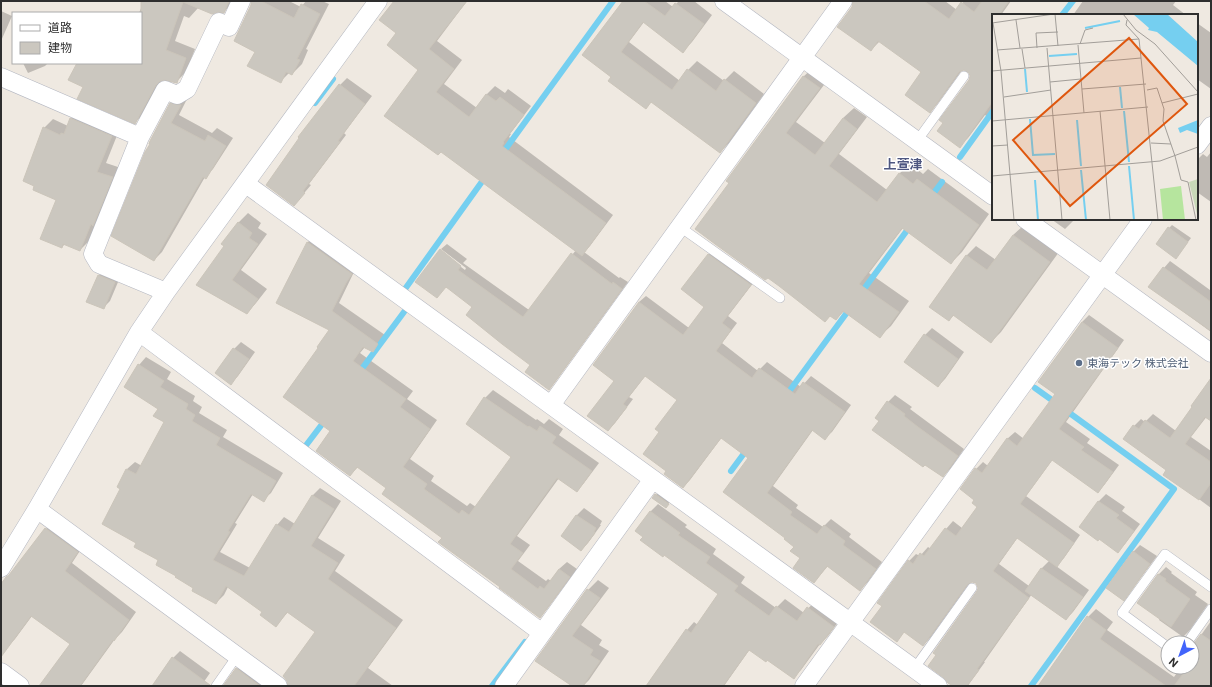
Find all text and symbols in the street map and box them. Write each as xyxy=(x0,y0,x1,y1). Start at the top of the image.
legend xyxy=(12,12,142,64)
inset map xyxy=(992,14,1198,220)
text: 道路 xyxy=(48,21,72,35)
text: 建物 xyxy=(48,41,72,55)
district label: 上萱津 xyxy=(883,157,923,172)
place label: 東海テック 株式会社 xyxy=(1087,357,1189,370)
marker: 東海テック 株式会社 xyxy=(1074,358,1084,368)
north arrow xyxy=(1160,635,1200,675)
text: N xyxy=(1166,655,1181,670)

